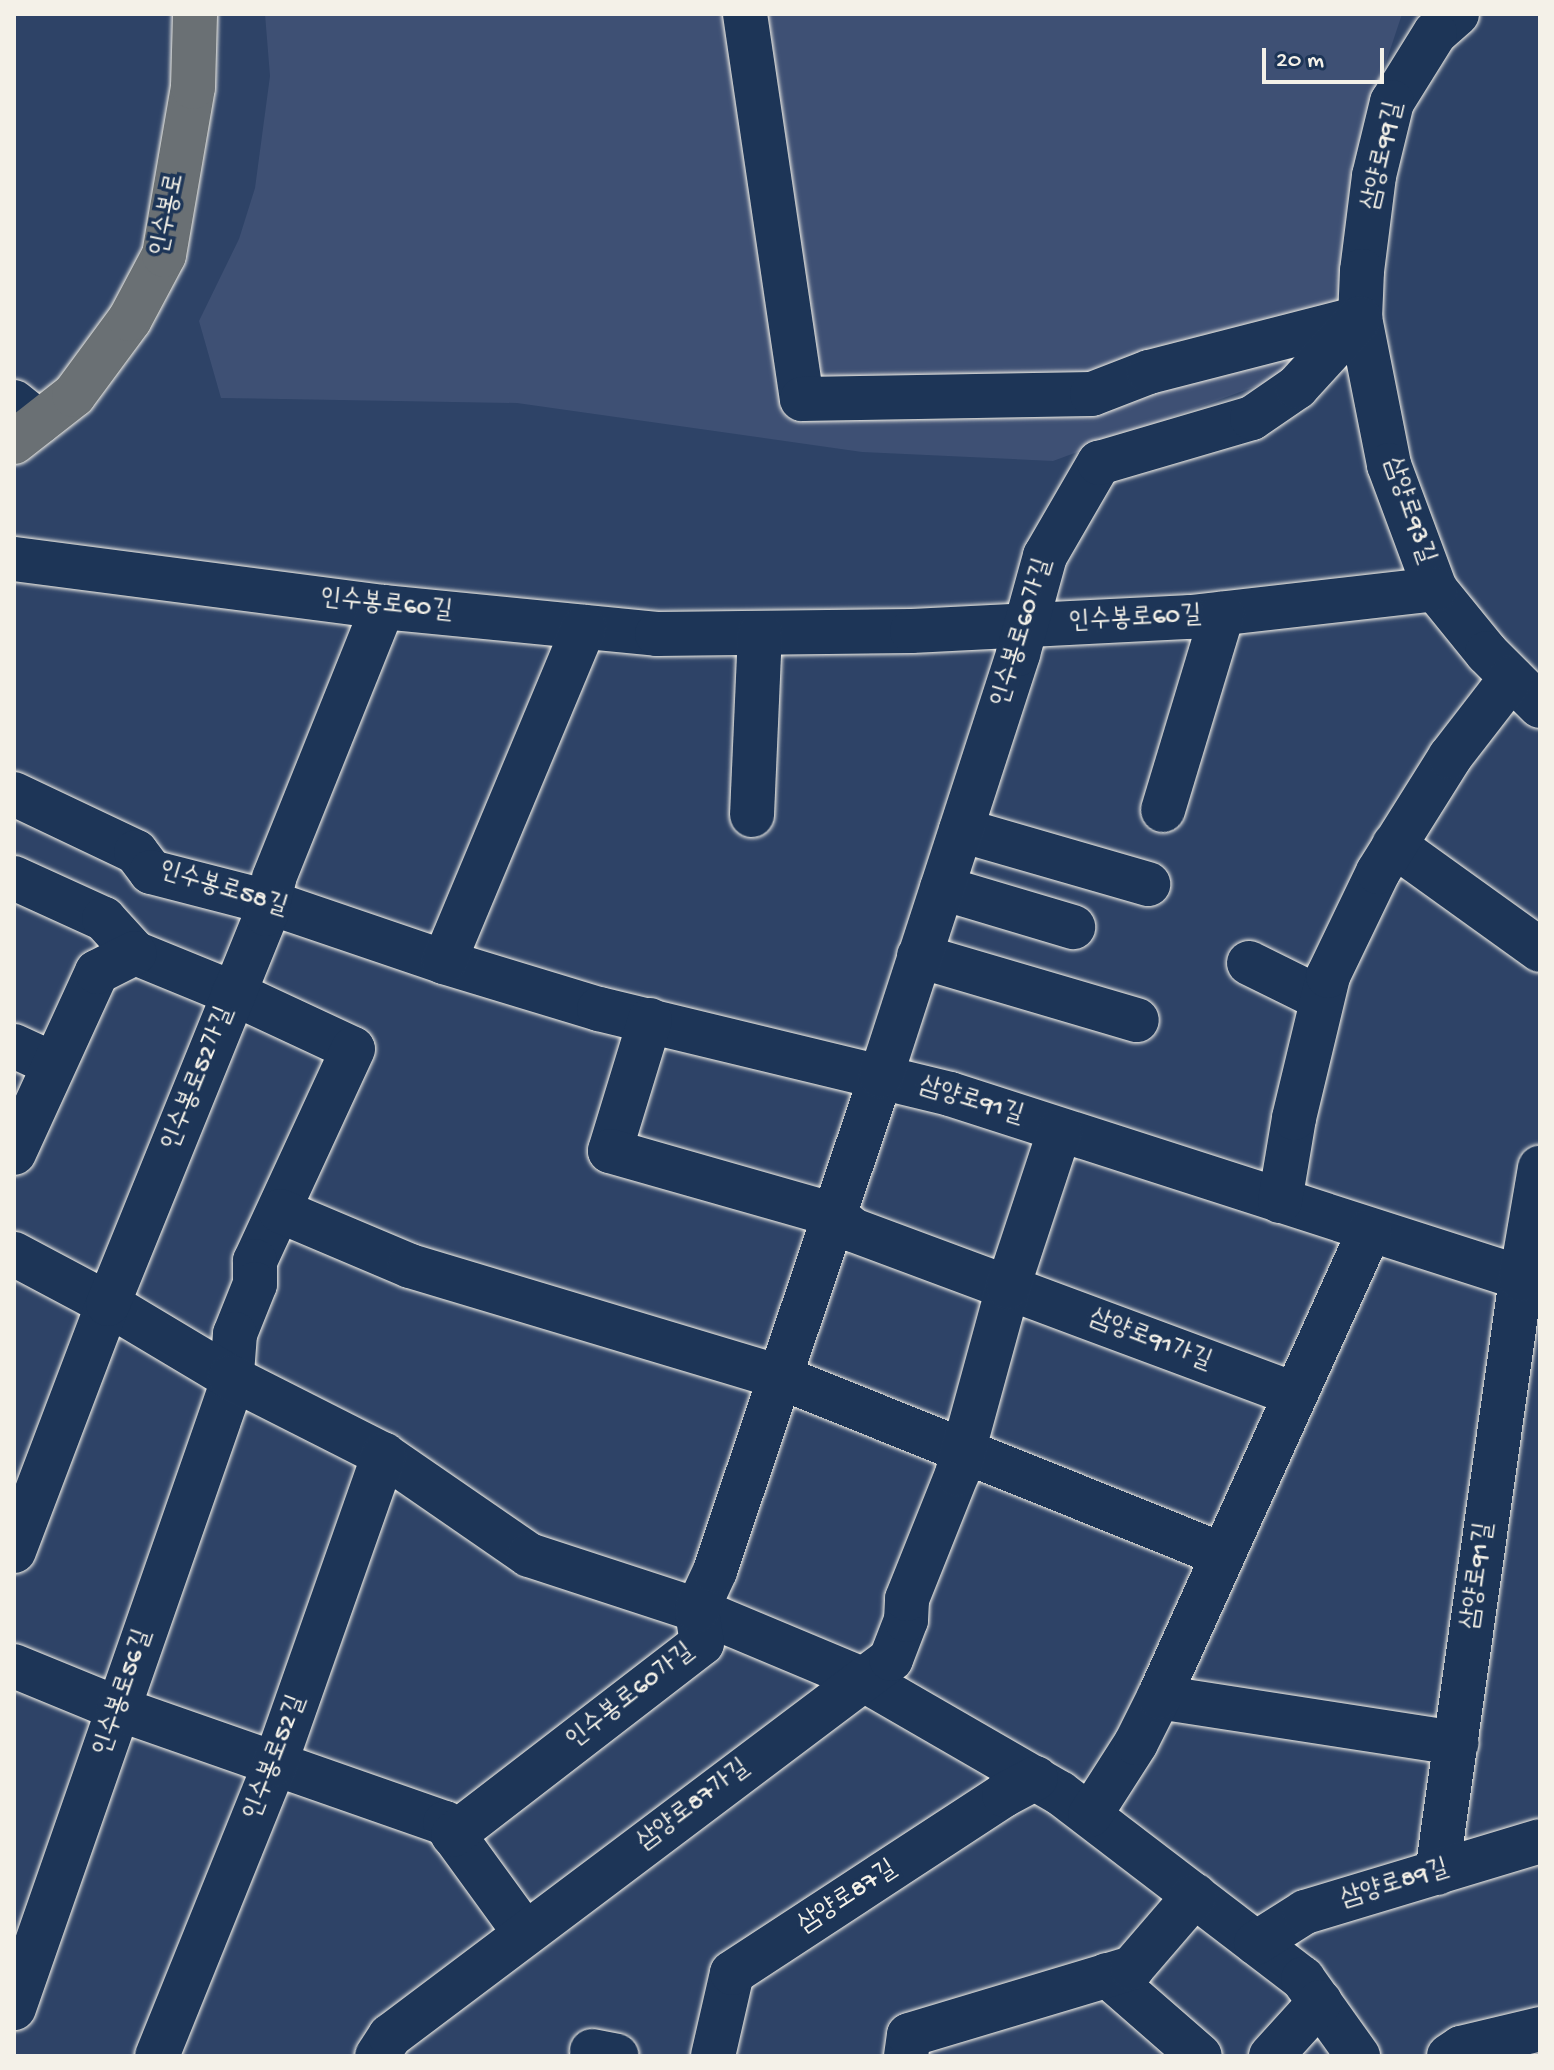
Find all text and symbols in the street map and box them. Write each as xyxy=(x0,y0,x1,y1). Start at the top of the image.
scale bar xyxy=(1266,32,1388,82)
text: 20 m xyxy=(1276,47,1324,76)
street label: 삼양로99길 xyxy=(1356,99,1412,213)
street label: 인수봉로 xyxy=(145,171,193,259)
street label: 삼양로93길 xyxy=(1375,454,1441,568)
street label: 인수봉로60가길 xyxy=(986,555,1060,711)
street label: 인수봉로60길 xyxy=(318,584,454,628)
street label: 인수봉로60길 xyxy=(1068,601,1202,639)
street label: 인수봉로58길 xyxy=(155,856,291,924)
street label: 인수봉로52가길 xyxy=(156,1003,242,1155)
street label: 삼양로91길 xyxy=(915,1071,1027,1133)
street label: 삼양로91가길 xyxy=(1085,1303,1215,1379)
street label: 삼양로91길 xyxy=(1456,1521,1502,1631)
street label: 인수봉로56길 xyxy=(88,1626,160,1760)
street label: 인수봉로60가길 xyxy=(561,1637,701,1757)
street label: 인수봉로52길 xyxy=(238,1691,314,1825)
street label: 삼양로87가길 xyxy=(632,1754,756,1858)
street label: 삼양로89길 xyxy=(1337,1854,1453,1916)
street label: 삼양로87길 xyxy=(793,1855,903,1941)

